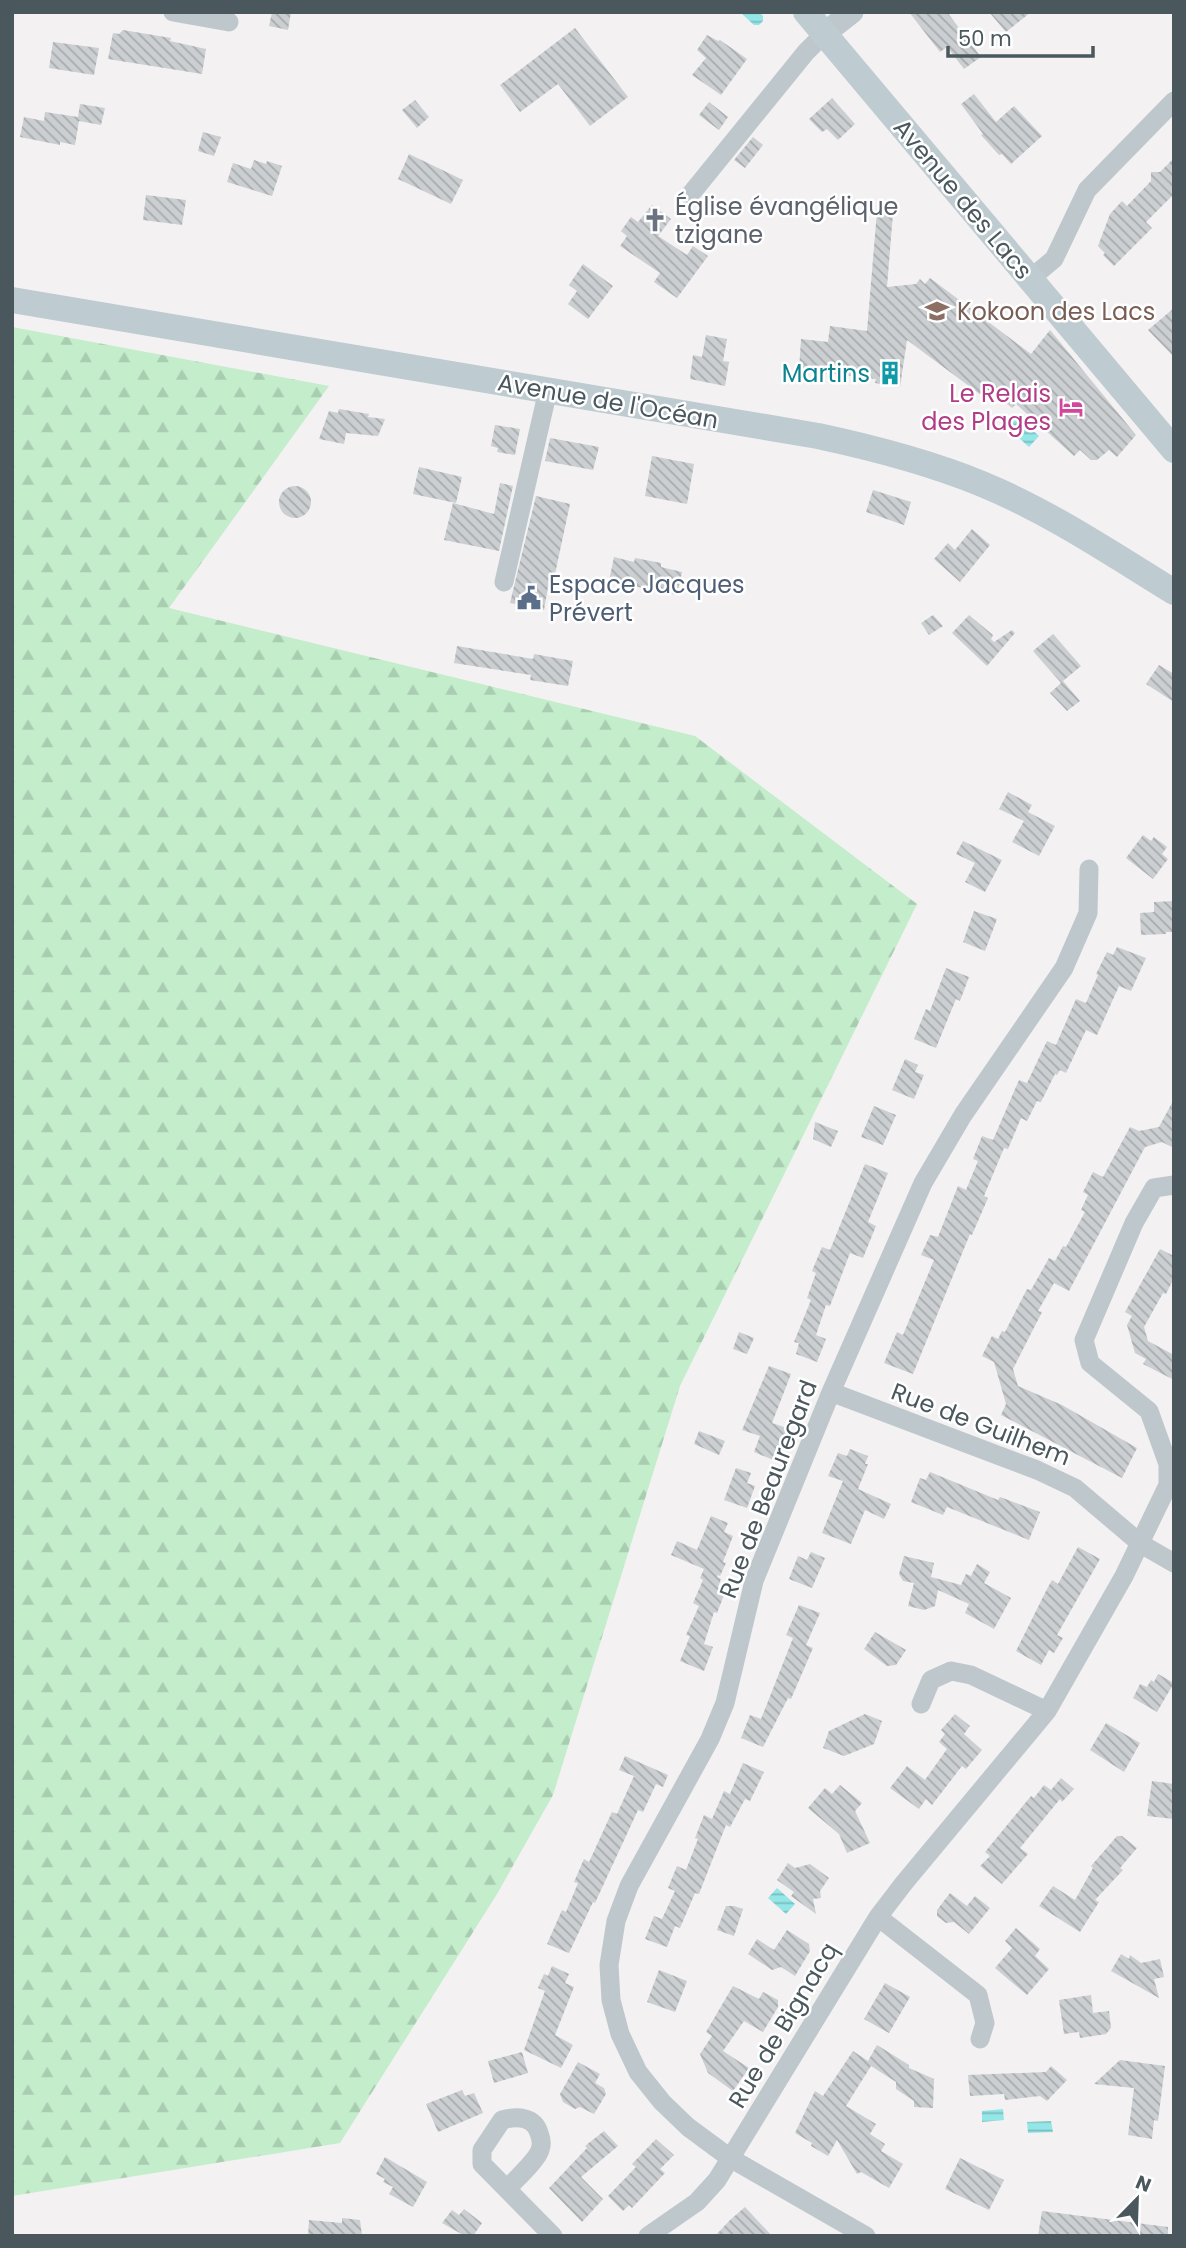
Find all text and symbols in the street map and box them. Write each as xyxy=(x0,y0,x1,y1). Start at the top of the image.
scale bar xyxy=(948,14,1093,58)
text: 50 m xyxy=(958,24,1012,53)
street label: Avenue des Lacs xyxy=(886,112,1040,286)
place label: Église évangélique tzigane xyxy=(675,190,898,251)
church icon: Église évangélique tzigane xyxy=(641,206,669,234)
place label: Kokoon des Lacs xyxy=(957,295,1155,328)
school or university icon: Kokoon des Lacs xyxy=(923,297,951,325)
place label: Martins xyxy=(782,357,870,390)
building icon: Martins xyxy=(876,359,904,387)
street label: Avenue de l'Océan xyxy=(495,365,721,437)
place label: Le Relais des Plages xyxy=(921,377,1051,438)
hotel icon: Le Relais des Plages xyxy=(1057,393,1085,421)
place label: Espace Jacques Prévert xyxy=(549,568,745,629)
public building icon: Espace Jacques Prévert xyxy=(515,584,543,612)
street label: Rue de Beauregard xyxy=(711,1375,825,1603)
street label: Rue de Guilhem xyxy=(887,1375,1075,1473)
street label: Rue de Bignacq xyxy=(720,1936,846,2114)
north arrow xyxy=(1102,2164,1172,2234)
text: N xyxy=(1132,2169,1155,2199)

